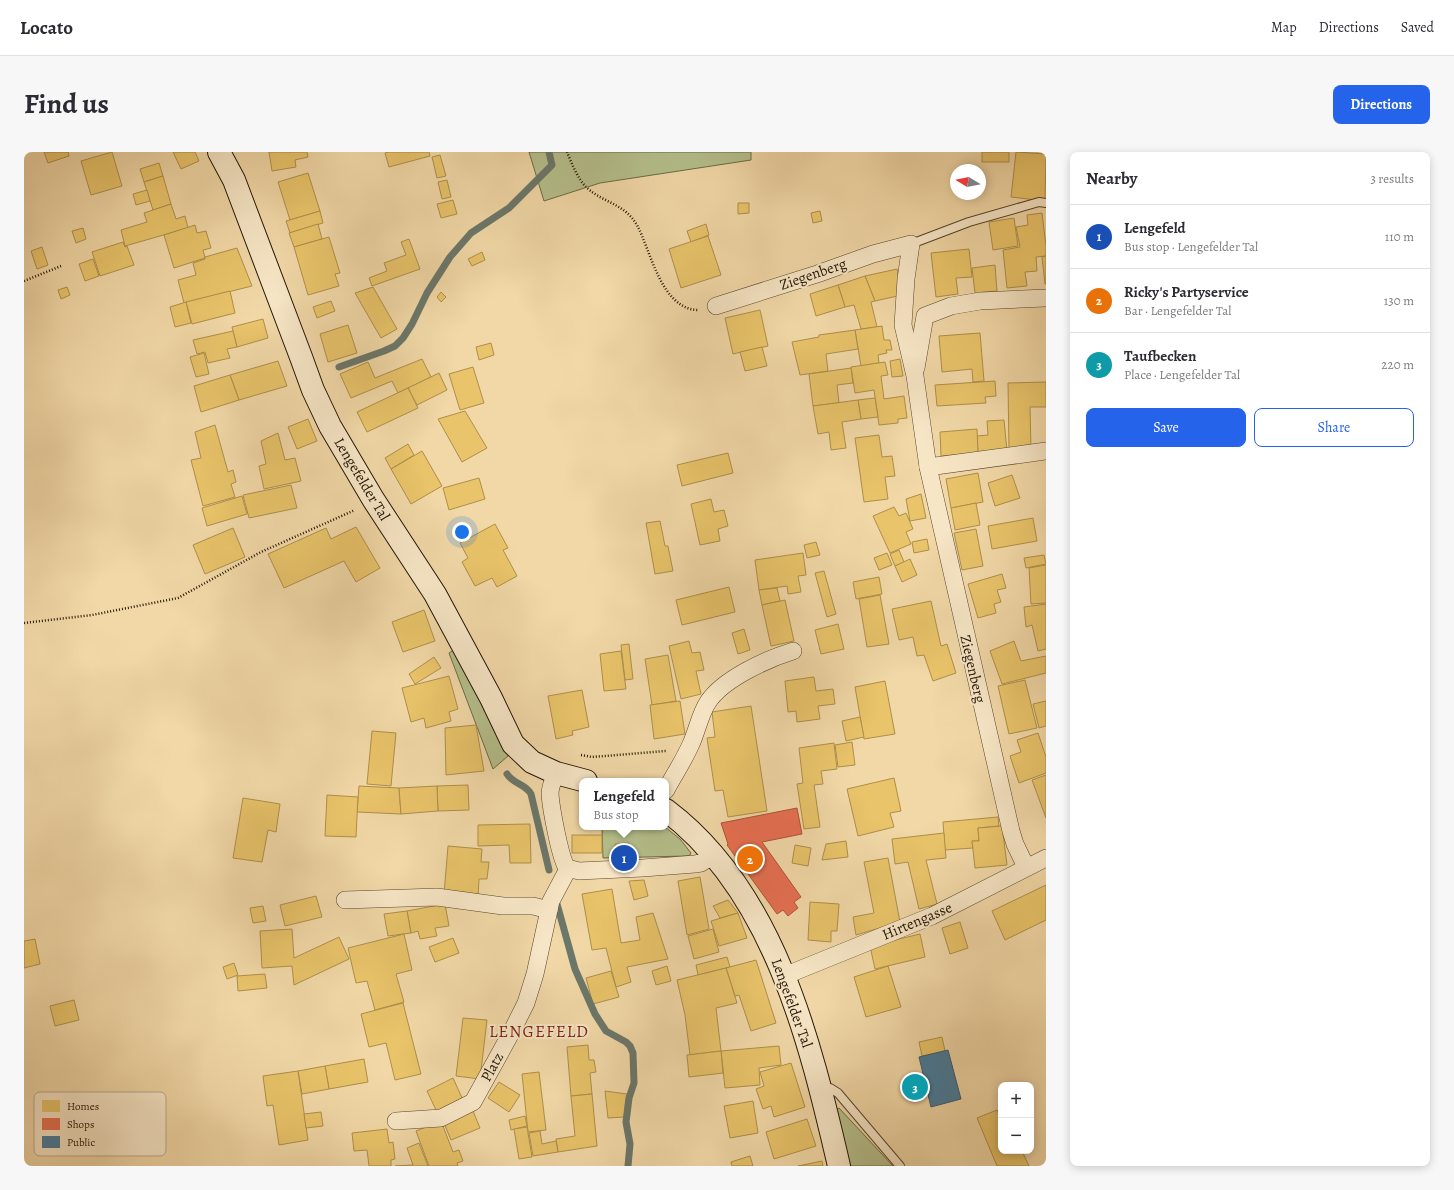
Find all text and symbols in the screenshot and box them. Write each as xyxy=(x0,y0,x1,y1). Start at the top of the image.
text: Locato xyxy=(20,15,73,41)
text: Map xyxy=(1271,18,1297,37)
text: Directions xyxy=(1319,18,1379,37)
text: Saved xyxy=(1401,18,1434,37)
text: Find us xyxy=(24,85,109,123)
button: Directions xyxy=(1333,85,1430,124)
north arrow xyxy=(950,164,986,200)
text: Nearby xyxy=(1086,167,1137,190)
text: 3 results xyxy=(1370,170,1414,187)
text: Lengefeld xyxy=(1124,218,1186,238)
text: 1 xyxy=(1097,228,1101,245)
text: 110 m xyxy=(1385,228,1414,245)
text: Bus stop · Lengefelder Tal xyxy=(1124,238,1258,255)
street label: Ziegenberg xyxy=(777,253,850,295)
text: Ricky's Partyservice xyxy=(1124,282,1249,302)
text: 2 xyxy=(1096,292,1102,309)
text: 130 m xyxy=(1384,292,1414,309)
text: Bar · Lengefelder Tal xyxy=(1124,302,1231,319)
text: Taufbecken xyxy=(1124,346,1196,366)
text: 3 xyxy=(1096,356,1102,373)
text: 220 m xyxy=(1381,356,1414,373)
text: Place · Lengefelder Tal xyxy=(1124,366,1240,383)
button: Save xyxy=(1086,408,1246,447)
button: Share xyxy=(1254,408,1414,447)
street label: Lengefelder Tal xyxy=(329,434,395,524)
your location xyxy=(452,522,472,542)
street label: Ziegenberg xyxy=(955,633,991,706)
popup xyxy=(579,778,669,830)
text: Lengefeld xyxy=(593,786,655,806)
text: Bus stop xyxy=(593,806,639,823)
pin: 1 xyxy=(611,843,637,873)
pin: 2 xyxy=(737,844,763,874)
street label: Hirtengasse xyxy=(879,897,955,945)
street label: Lengefelder Tal xyxy=(767,956,817,1051)
district label: LENGEFELD xyxy=(489,1020,589,1043)
street label: Platz xyxy=(476,1049,508,1085)
pin: 3 xyxy=(902,1072,928,1102)
map controls xyxy=(998,1082,1034,1154)
button: + xyxy=(998,1082,1034,1118)
legend xyxy=(34,1092,166,1156)
text: Homes xyxy=(67,1099,99,1114)
text: Shops xyxy=(67,1117,94,1132)
button: − xyxy=(998,1118,1034,1154)
text: Public xyxy=(67,1135,95,1150)

